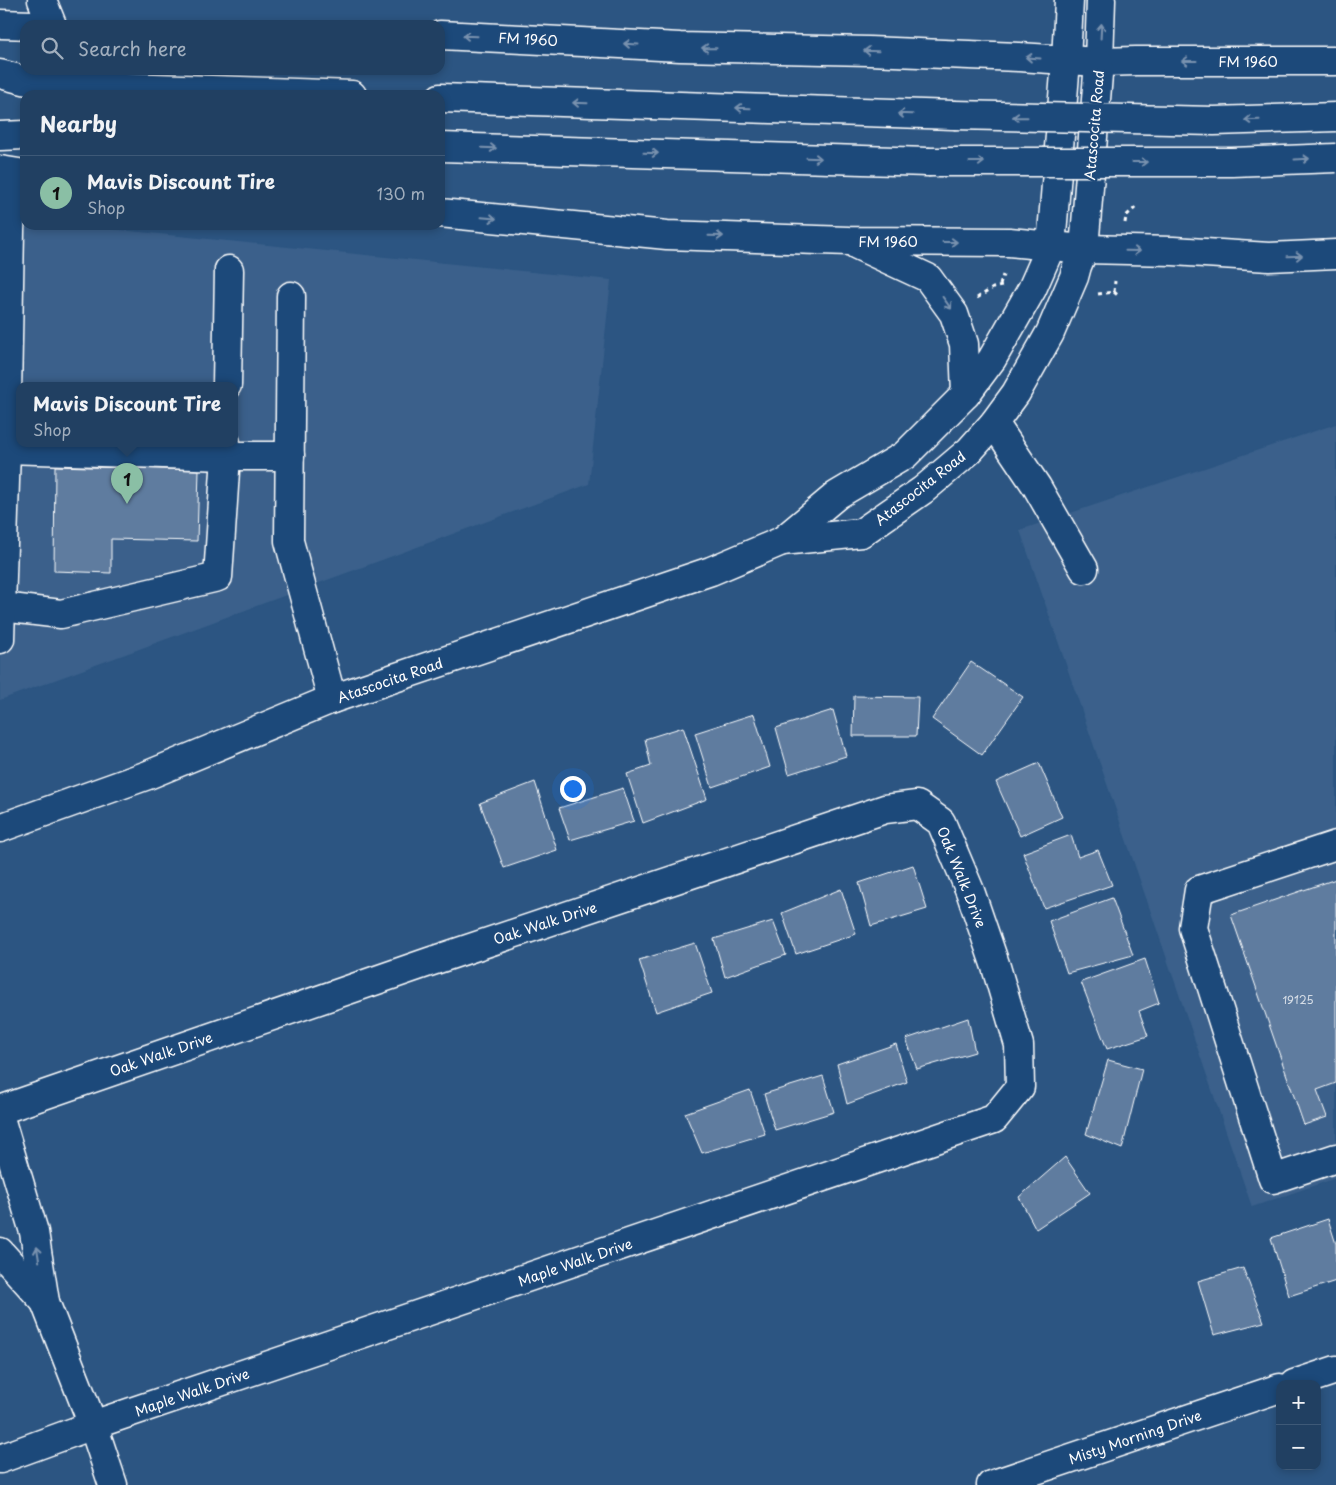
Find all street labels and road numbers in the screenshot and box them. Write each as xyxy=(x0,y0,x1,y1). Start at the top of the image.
street label: FM 1960 xyxy=(498,27,558,51)
street label: FM 1960 xyxy=(1218,51,1278,72)
street label: Atascocita Road xyxy=(1079,69,1109,181)
street label: FM 1960 xyxy=(858,231,918,252)
street label: Atascocita Road xyxy=(870,446,970,530)
street label: Atascocita Road xyxy=(334,652,446,708)
street label: Oak Walk Drive xyxy=(932,823,992,931)
street label: Oak Walk Drive xyxy=(491,896,599,950)
street label: Oak Walk Drive xyxy=(107,1027,215,1081)
street label: Maple Walk Drive xyxy=(515,1232,635,1291)
street label: Maple Walk Drive xyxy=(132,1362,252,1421)
street label: Misty Morning Drive xyxy=(1066,1404,1204,1470)

